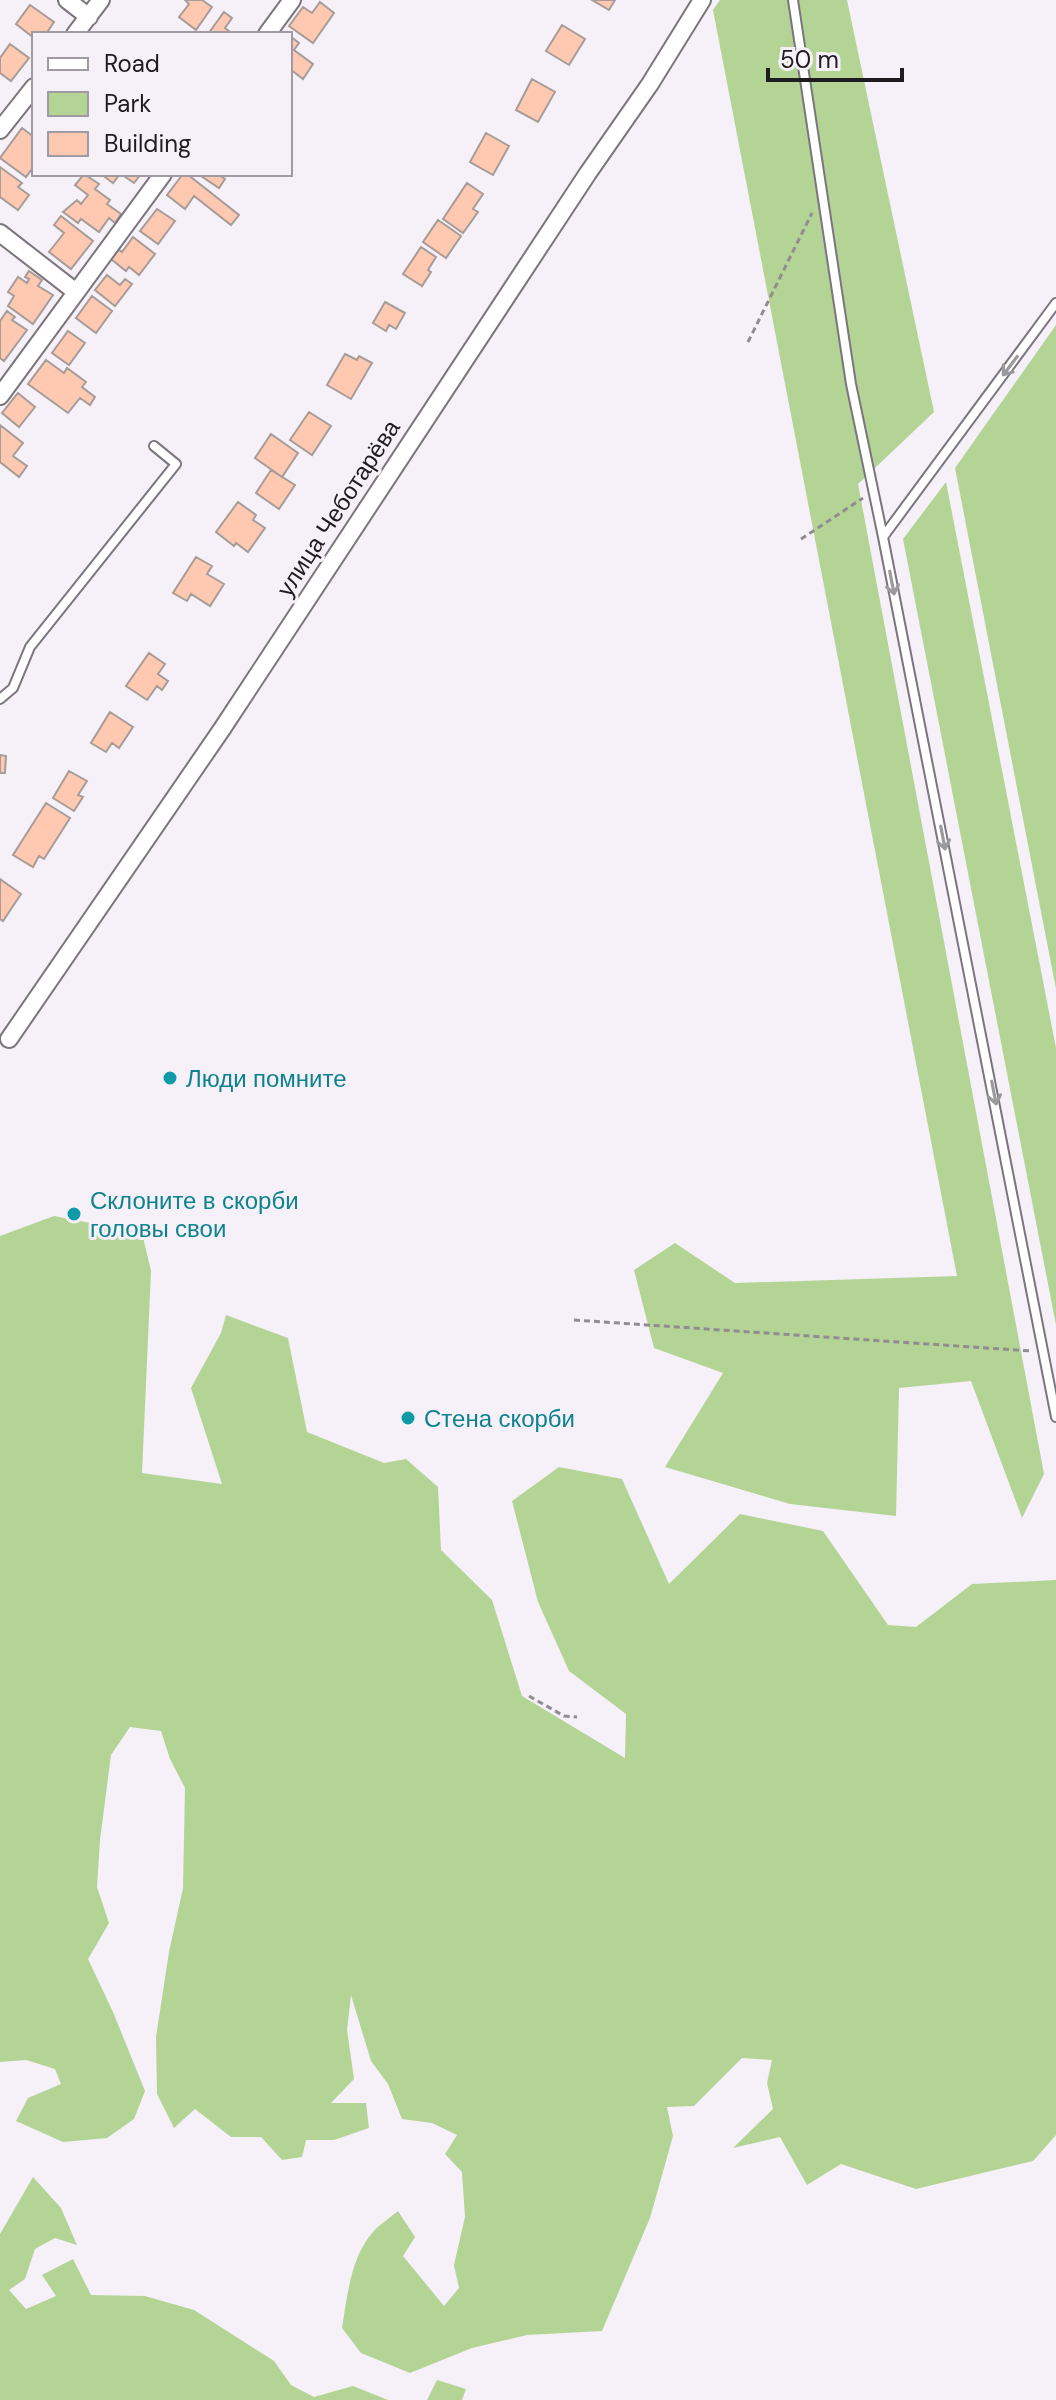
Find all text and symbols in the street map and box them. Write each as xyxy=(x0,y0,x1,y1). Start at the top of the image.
legend xyxy=(32,32,292,176)
scale bar xyxy=(768,32,902,82)
text: 50 m xyxy=(780,44,839,75)
text: Road xyxy=(104,48,160,79)
text: Park xyxy=(104,88,151,119)
text: Building xyxy=(104,128,191,159)
one-way arrow xyxy=(1001,355,1018,376)
street label: улица Чеботарёва xyxy=(269,413,407,602)
one-way arrow xyxy=(886,570,901,596)
one-way arrow xyxy=(936,825,951,851)
place label: Люди помните xyxy=(186,1063,347,1094)
marker: Люди помните xyxy=(161,1069,179,1087)
one-way arrow xyxy=(987,1080,1002,1106)
place label: Склоните в скорби головы свои xyxy=(90,1185,299,1244)
marker: Склоните в скорби головы свои xyxy=(65,1205,83,1223)
place label: Стена скорби xyxy=(424,1403,575,1434)
marker: Стена скорби xyxy=(399,1409,417,1427)

